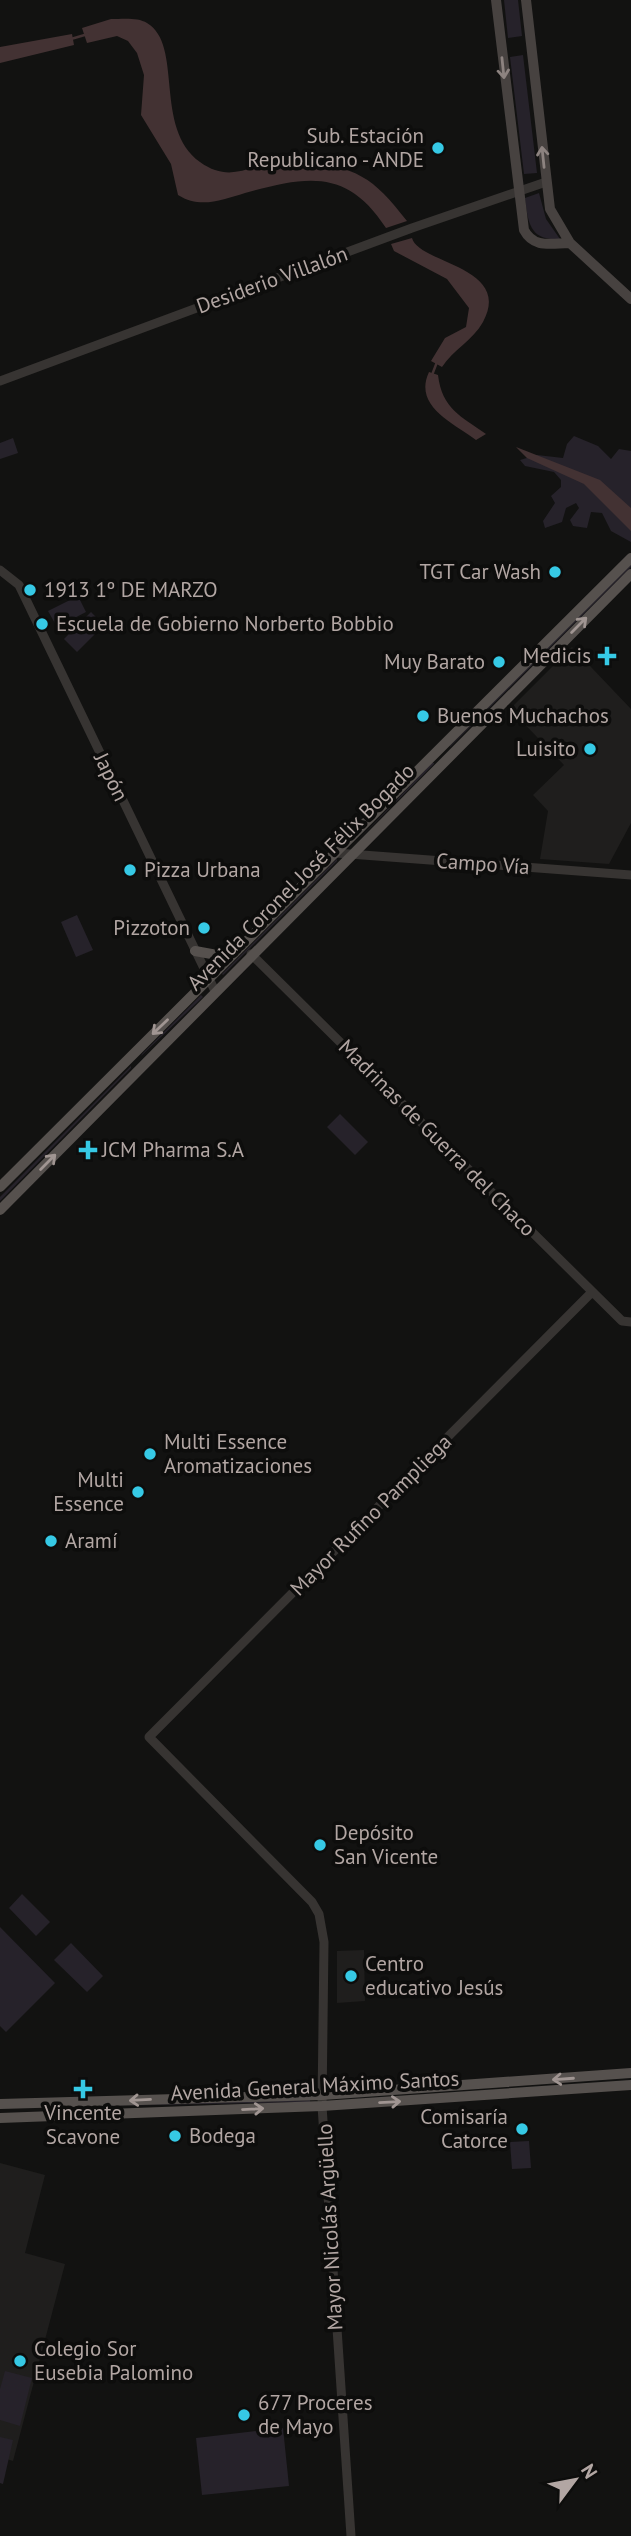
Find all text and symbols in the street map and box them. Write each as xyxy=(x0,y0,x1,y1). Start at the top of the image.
one-way arrow xyxy=(496,56,509,79)
place label: Sub. Estación Republicano - ANDE xyxy=(247,122,424,173)
marker: Sub. Estación Republicano - ANDE xyxy=(430,140,446,156)
one-way arrow xyxy=(536,146,549,169)
street label: Desiderio Villalón xyxy=(193,240,351,319)
place label: TGT Car Wash xyxy=(419,558,541,585)
marker: TGT Car Wash xyxy=(547,564,563,580)
place label: 1913 1º DE MARZO xyxy=(44,576,218,603)
marker: 1913 1º DE MARZO xyxy=(22,582,38,598)
place label: Escuela de Gobierno Norberto Bobbio xyxy=(56,610,394,637)
marker: Escuela de Gobierno Norberto Bobbio xyxy=(34,616,50,632)
one-way arrow xyxy=(571,617,588,634)
place label: Medicis xyxy=(523,642,591,669)
marker: Medicis xyxy=(597,646,617,666)
place label: Muy Barato xyxy=(384,648,485,675)
marker: Muy Barato xyxy=(491,654,507,670)
place label: Buenos Muchachos xyxy=(437,702,609,729)
marker: Buenos Muchachos xyxy=(415,708,431,724)
place label: Luisito xyxy=(516,735,576,762)
marker: Luisito xyxy=(582,741,598,757)
street label: Japón xyxy=(88,747,135,805)
street label: Avenida Coronel José Félix Bogado xyxy=(181,757,420,996)
street label: Campo Vía xyxy=(435,847,531,880)
place label: Pizza Urbana xyxy=(144,856,261,883)
marker: Pizza Urbana xyxy=(122,862,138,878)
place label: Pizzoton xyxy=(113,914,190,941)
marker: Pizzoton xyxy=(196,920,212,936)
one-way arrow xyxy=(152,1018,169,1035)
street label: Madrinas de Guerra del Chaco xyxy=(333,1033,542,1242)
place label: JCM Pharma S.A xyxy=(101,1136,245,1163)
marker: JCM Pharma S.A xyxy=(80,1142,96,1158)
one-way arrow xyxy=(39,1153,56,1170)
place label: Multi Essence Aromatizaciones xyxy=(164,1428,312,1479)
street label: Mayor Rufino Pampliega xyxy=(284,1428,457,1601)
marker: Multi Essence Aromatizaciones xyxy=(142,1446,158,1462)
place label: Multi Essence xyxy=(53,1466,124,1517)
marker: Multi Essence xyxy=(130,1484,146,1500)
place label: Aramí xyxy=(65,1527,118,1554)
marker: Aramí xyxy=(43,1533,59,1549)
place label: Depósito San Vicente xyxy=(334,1819,438,1870)
marker: Depósito San Vicente xyxy=(312,1837,328,1853)
place label: Centro educativo Jesús xyxy=(365,1950,503,2001)
marker: Centro educativo Jesús xyxy=(343,1968,359,1984)
street label: Avenida General Máximo Santos xyxy=(170,2064,460,2107)
one-way arrow xyxy=(552,2073,575,2086)
marker: Vincente Scavone xyxy=(75,2081,91,2097)
one-way arrow xyxy=(129,2094,152,2107)
one-way arrow xyxy=(379,2096,402,2109)
place label: Vincente Scavone xyxy=(43,2099,122,2150)
one-way arrow xyxy=(241,2103,264,2116)
place label: Comisaría Catorce xyxy=(420,2103,508,2154)
marker: Comisaría Catorce xyxy=(514,2121,530,2137)
place label: Bodega xyxy=(189,2122,256,2149)
street label: Mayor Nicolás Argüello xyxy=(311,2123,348,2331)
marker: Bodega xyxy=(167,2128,183,2144)
place label: Colegio Sor Eusebia Palomino xyxy=(34,2335,193,2386)
marker: Colegio Sor Eusebia Palomino xyxy=(12,2353,28,2369)
place label: 677 Proceres de Mayo xyxy=(258,2389,373,2440)
marker: 677 Proceres de Mayo xyxy=(236,2407,252,2423)
north arrow xyxy=(540,2445,610,2515)
text: N xyxy=(576,2459,603,2483)

